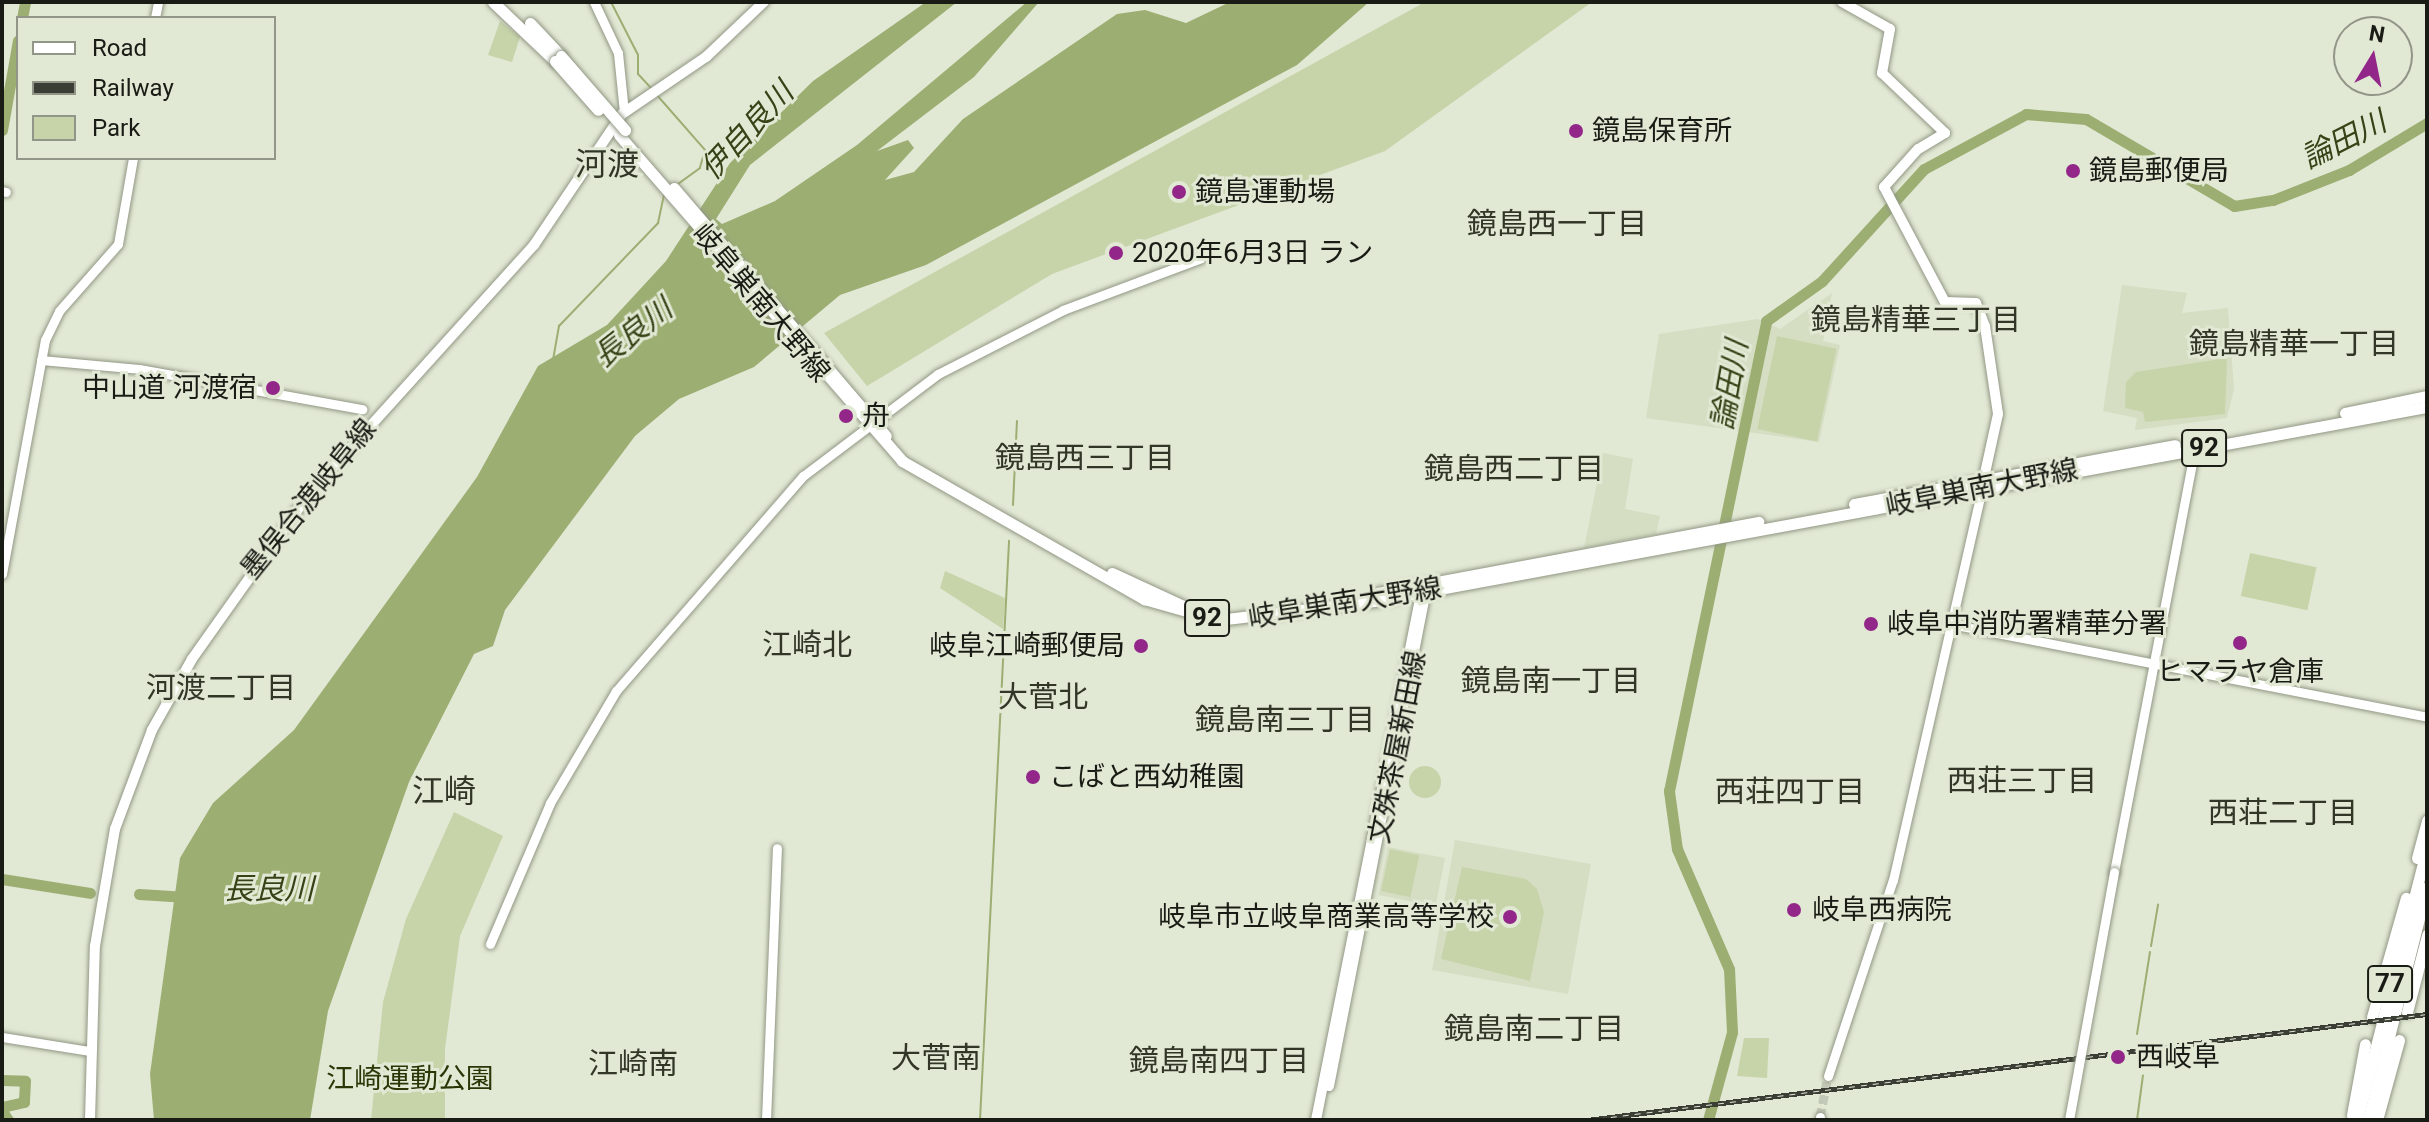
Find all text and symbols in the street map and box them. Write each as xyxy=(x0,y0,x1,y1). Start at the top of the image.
legend xyxy=(16,16,276,160)
north arrow xyxy=(2333,16,2413,96)
text: N xyxy=(2367,20,2387,48)
text: Road xyxy=(92,34,147,62)
text: Railway xyxy=(92,74,174,102)
water label: 伊自良川 xyxy=(693,75,801,187)
water label: 論田川 xyxy=(2296,104,2392,176)
text: Park xyxy=(92,114,140,142)
place label: 鏡島保育所 xyxy=(1592,114,1732,148)
marker: 鏡島保育所 xyxy=(1567,122,1585,140)
district label: 河渡 xyxy=(575,145,639,183)
place label: 鏡島郵便局 xyxy=(2089,154,2229,188)
marker: 鏡島郵便局 xyxy=(2064,162,2082,180)
place label: 鏡島運動場 xyxy=(1195,175,1335,209)
marker: 鏡島運動場 xyxy=(1170,183,1188,201)
district label: 鏡島西一丁目 xyxy=(1467,206,1647,242)
street label: 岐阜巣南大野線 xyxy=(685,217,837,389)
place label: 2020年6月3日 ラン xyxy=(1132,236,1373,270)
marker: 2020年6月3日 ラン xyxy=(1107,244,1125,262)
water label: 長良川 xyxy=(586,291,680,375)
district label: 鏡島精華三丁目 xyxy=(1811,302,2021,338)
district label: 鏡島精華一丁目 xyxy=(2189,326,2399,362)
water label: 論田川 xyxy=(1704,338,1756,432)
place label: 中山道 河渡宿 xyxy=(82,371,257,405)
marker: 中山道 河渡宿 xyxy=(264,379,282,397)
place label: 舟 xyxy=(862,399,890,433)
marker: 舟 xyxy=(837,407,855,425)
street label: 墨俣合渡岐阜線 xyxy=(234,412,384,586)
road number: 92 xyxy=(2180,426,2228,470)
district label: 鏡島西三丁目 xyxy=(995,440,1175,476)
district label: 鏡島西二丁目 xyxy=(1424,451,1604,487)
street label: 岐阜巣南大野線 xyxy=(1883,453,2081,523)
street label: 岐阜巣南大野線 xyxy=(1246,571,1444,635)
road number: 92 xyxy=(1183,596,1231,640)
place label: 岐阜中消防署精華分署 xyxy=(1887,607,2167,641)
marker: 岐阜中消防署精華分署 xyxy=(1862,615,1880,633)
district label: 江崎北 xyxy=(762,627,852,663)
place label: 岐阜江崎郵便局 xyxy=(929,629,1125,663)
marker: ヒマラヤ倉庫 xyxy=(2231,634,2249,652)
marker: 岐阜江崎郵便局 xyxy=(1132,637,1150,655)
street label: 文殊茶屋新田線 xyxy=(1363,648,1433,846)
place label: ヒマラヤ倉庫 xyxy=(2156,655,2324,689)
district label: 鏡島南一丁目 xyxy=(1461,663,1641,699)
district label: 河渡二丁目 xyxy=(146,670,296,706)
district label: 大菅北 xyxy=(998,679,1088,715)
district label: 鏡島南三丁目 xyxy=(1195,702,1375,738)
place label: こばと西幼稚園 xyxy=(1049,760,1245,794)
district label: 西荘三丁目 xyxy=(1947,763,2097,799)
marker: こばと西幼稚園 xyxy=(1024,768,1042,786)
district label: 江崎 xyxy=(412,772,476,810)
district label: 西荘四丁目 xyxy=(1715,774,1865,810)
district label: 西荘二丁目 xyxy=(2208,795,2358,831)
water label: 長良川 xyxy=(224,871,314,907)
place label: 岐阜西病院 xyxy=(1812,893,1952,927)
marker: 岐阜西病院 xyxy=(1783,899,1805,921)
place label: 岐阜市立岐阜商業高等学校 xyxy=(1158,900,1494,934)
marker: 岐阜市立岐阜商業高等学校 xyxy=(1501,908,1519,926)
road number: 77 xyxy=(2366,962,2414,1006)
district label: 鏡島南二丁目 xyxy=(1444,1011,1624,1047)
district label: 大菅南 xyxy=(891,1040,981,1076)
place label: 西岐阜 xyxy=(2136,1040,2220,1074)
district label: 鏡島南四丁目 xyxy=(1129,1043,1309,1079)
district label: 江崎南 xyxy=(588,1046,678,1082)
marker: 西岐阜 xyxy=(2107,1046,2129,1068)
park label: 江崎運動公園 xyxy=(326,1062,494,1096)

